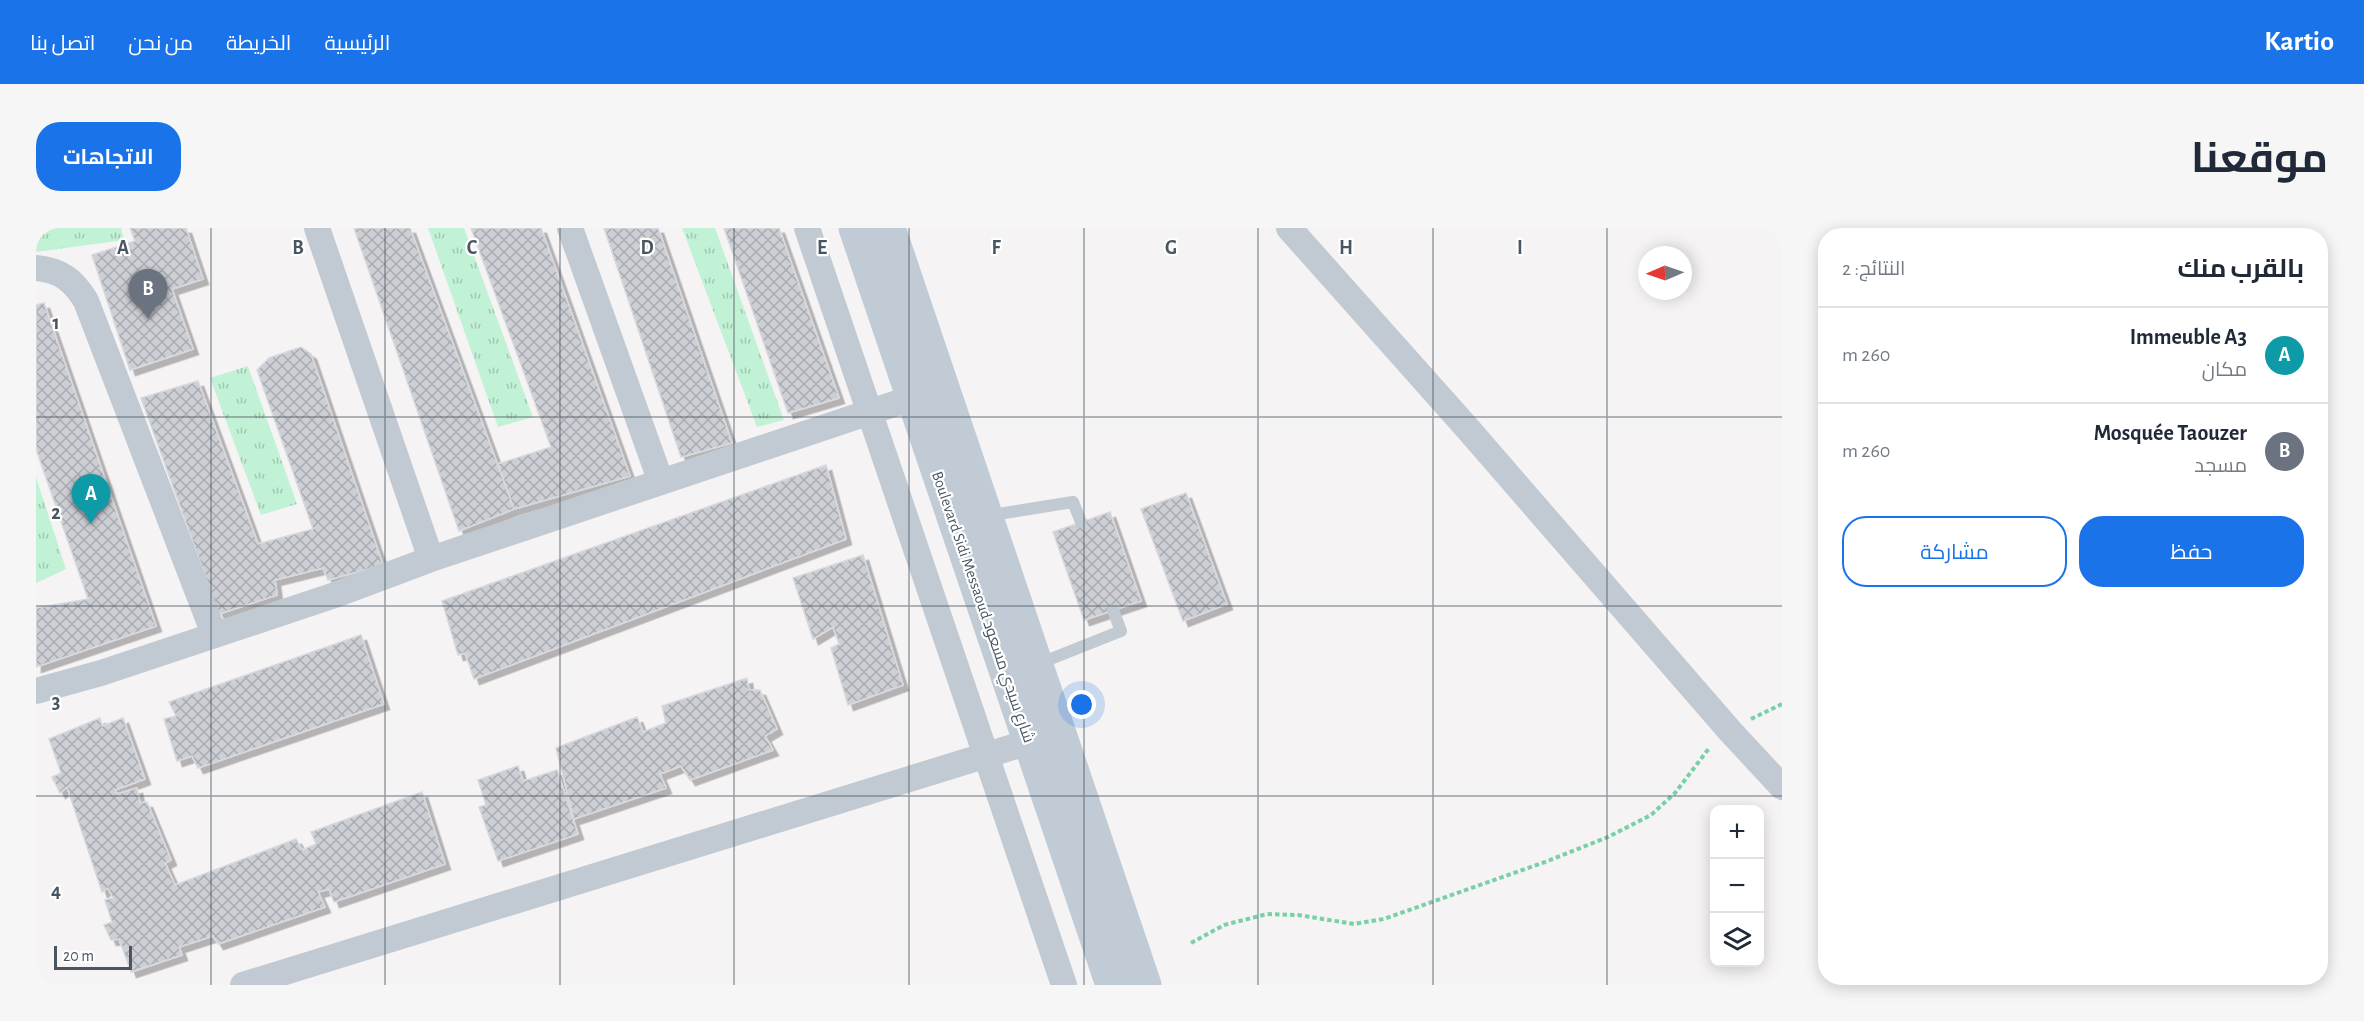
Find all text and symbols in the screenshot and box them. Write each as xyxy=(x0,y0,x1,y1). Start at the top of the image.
text: Kartio xyxy=(2264,28,2334,56)
text: اتصل بنا xyxy=(30,33,95,54)
text: من نحن xyxy=(128,33,193,54)
text: الخريطة xyxy=(226,33,291,54)
text: الرئيسية xyxy=(324,33,390,54)
button: الاتجاهات xyxy=(36,122,181,191)
text: موقعنا xyxy=(2191,138,2328,180)
text: A xyxy=(117,238,129,258)
text: B xyxy=(292,238,304,258)
text: C xyxy=(467,238,478,258)
text: D xyxy=(640,238,654,258)
text: E xyxy=(817,238,827,258)
text: F xyxy=(991,238,1001,258)
text: G xyxy=(1165,238,1177,258)
text: H xyxy=(1339,238,1353,258)
text: I xyxy=(1517,238,1523,258)
north arrow xyxy=(1638,246,1692,300)
text: بالقرب منك xyxy=(2177,256,2304,282)
text: النتائج: 2 xyxy=(1842,259,1905,279)
pin: B xyxy=(128,270,168,319)
text: 1 xyxy=(52,313,60,333)
text: Immeuble A3 xyxy=(2130,326,2247,348)
text: 260 m xyxy=(1842,345,1890,365)
text: A xyxy=(2279,345,2291,365)
text: مكان xyxy=(2202,360,2247,380)
text: Mosquée Taouzer xyxy=(2094,422,2247,444)
text: 260 m xyxy=(1842,441,1890,461)
text: B xyxy=(2279,441,2290,461)
text: مسجد xyxy=(2194,456,2247,476)
street label: Boulevard Sidi Messaoud شارع سيدي مسعود xyxy=(924,469,1038,746)
pin: A xyxy=(72,474,110,524)
text: 2 xyxy=(51,503,61,523)
button: مشاركة xyxy=(1842,516,2067,587)
button: حفظ xyxy=(2079,516,2304,587)
your location xyxy=(1067,690,1096,719)
text: 3 xyxy=(52,692,60,712)
map controls xyxy=(1710,805,1764,967)
button: + xyxy=(1710,805,1764,859)
button: − xyxy=(1710,859,1764,913)
text: 4 xyxy=(51,881,61,901)
button: layers xyxy=(1710,913,1764,967)
scale bar xyxy=(54,943,132,970)
text: 20 m xyxy=(63,948,94,964)

